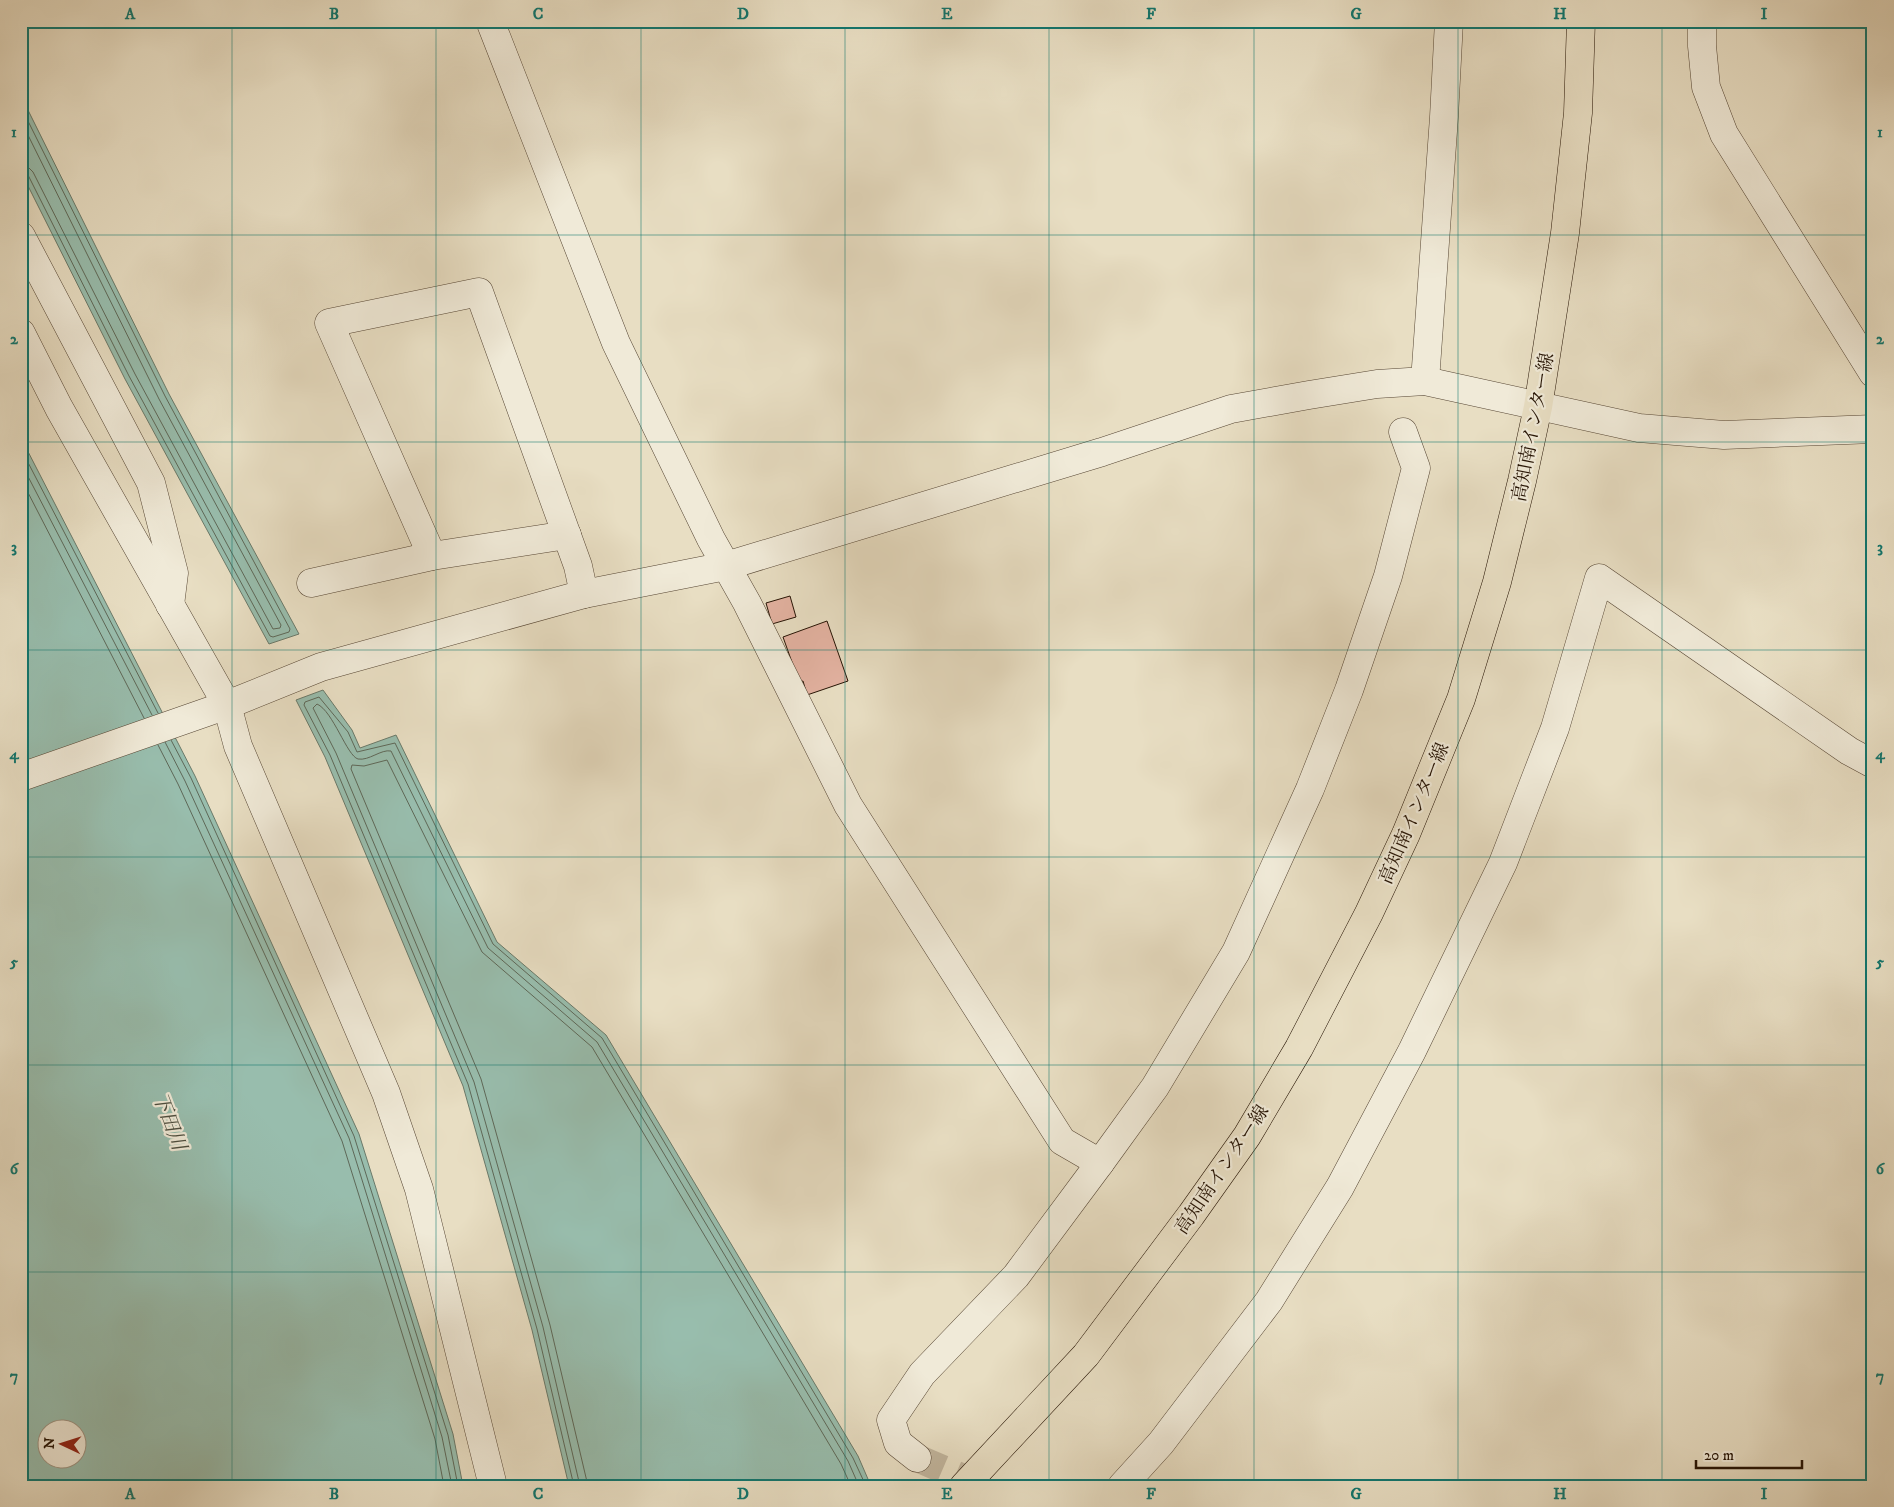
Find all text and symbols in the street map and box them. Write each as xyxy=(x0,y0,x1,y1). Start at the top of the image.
text: A xyxy=(124,4,136,24)
text: B xyxy=(329,4,339,24)
text: C xyxy=(533,4,543,24)
text: D xyxy=(737,4,749,24)
text: E xyxy=(941,4,953,24)
text: F xyxy=(1146,4,1156,24)
text: G xyxy=(1350,4,1362,24)
text: H xyxy=(1553,4,1567,24)
text: I xyxy=(1761,4,1768,24)
text: 1 xyxy=(11,122,17,142)
text: 1 xyxy=(1877,122,1883,142)
text: 2 xyxy=(10,329,19,349)
text: 2 xyxy=(1876,329,1885,349)
street label: 高知南インター線 xyxy=(1508,351,1559,504)
text: 3 xyxy=(11,537,17,557)
text: 3 xyxy=(1877,537,1883,557)
street label: 高知南インター線 xyxy=(1374,739,1455,888)
text: 4 xyxy=(8,744,19,764)
text: 4 xyxy=(1874,744,1885,764)
text: 5 xyxy=(9,952,18,972)
text: 5 xyxy=(1875,952,1884,972)
water label: 下田川 xyxy=(146,1089,192,1156)
street label: 高知南インター線 xyxy=(1170,1101,1274,1239)
text: 6 xyxy=(10,1159,20,1179)
text: 6 xyxy=(1876,1159,1886,1179)
text: 7 xyxy=(10,1366,18,1386)
text: 7 xyxy=(1876,1366,1884,1386)
north arrow xyxy=(38,1420,88,1470)
text: N xyxy=(41,1436,59,1450)
scale bar xyxy=(1696,1437,1803,1469)
text: 20 m xyxy=(1704,1446,1734,1465)
text: A xyxy=(124,1484,136,1504)
text: B xyxy=(329,1484,339,1504)
text: C xyxy=(533,1484,543,1504)
text: D xyxy=(737,1484,749,1504)
text: E xyxy=(941,1484,953,1504)
text: F xyxy=(1146,1484,1156,1504)
text: G xyxy=(1350,1484,1362,1504)
text: H xyxy=(1553,1484,1567,1504)
text: I xyxy=(1761,1484,1768,1504)

